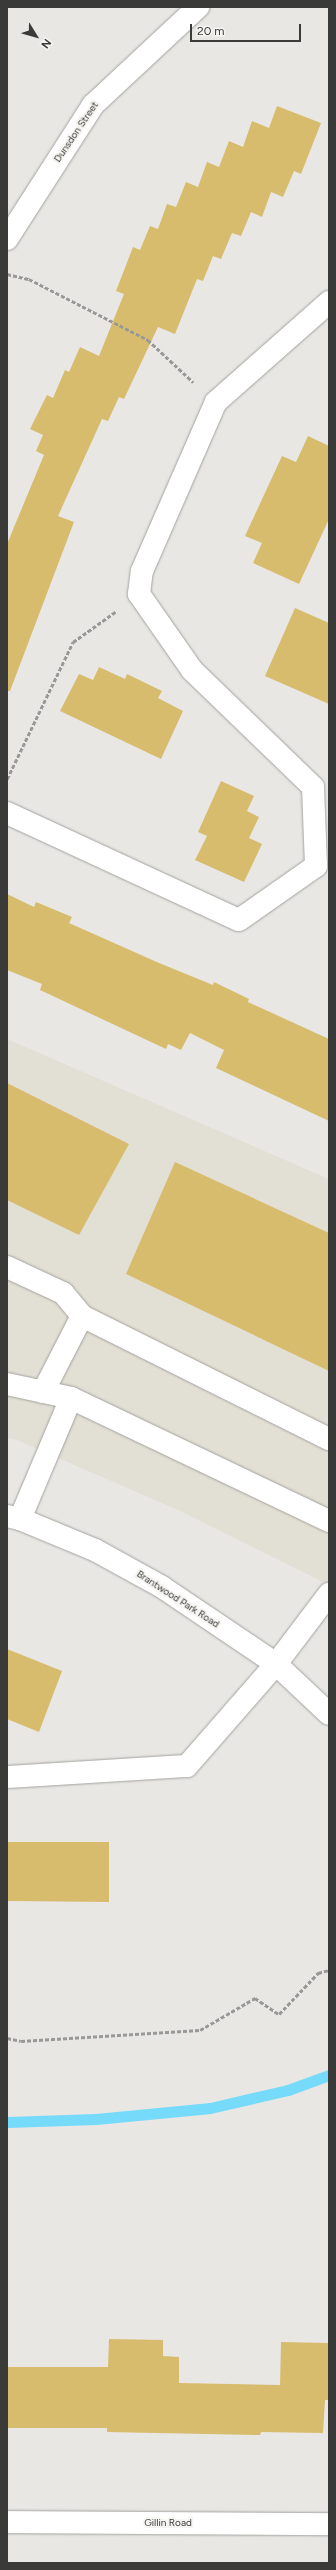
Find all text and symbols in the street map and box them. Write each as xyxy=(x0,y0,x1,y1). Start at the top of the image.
north arrow xyxy=(16,16,56,56)
scale bar xyxy=(192,16,303,42)
text: 20 m xyxy=(197,24,225,38)
text: N xyxy=(38,36,54,51)
street label: Dunsdon Street xyxy=(51,99,101,165)
street label: Brantwood Park Road xyxy=(134,1568,222,1630)
street label: Gillin Road xyxy=(144,2517,192,2529)

